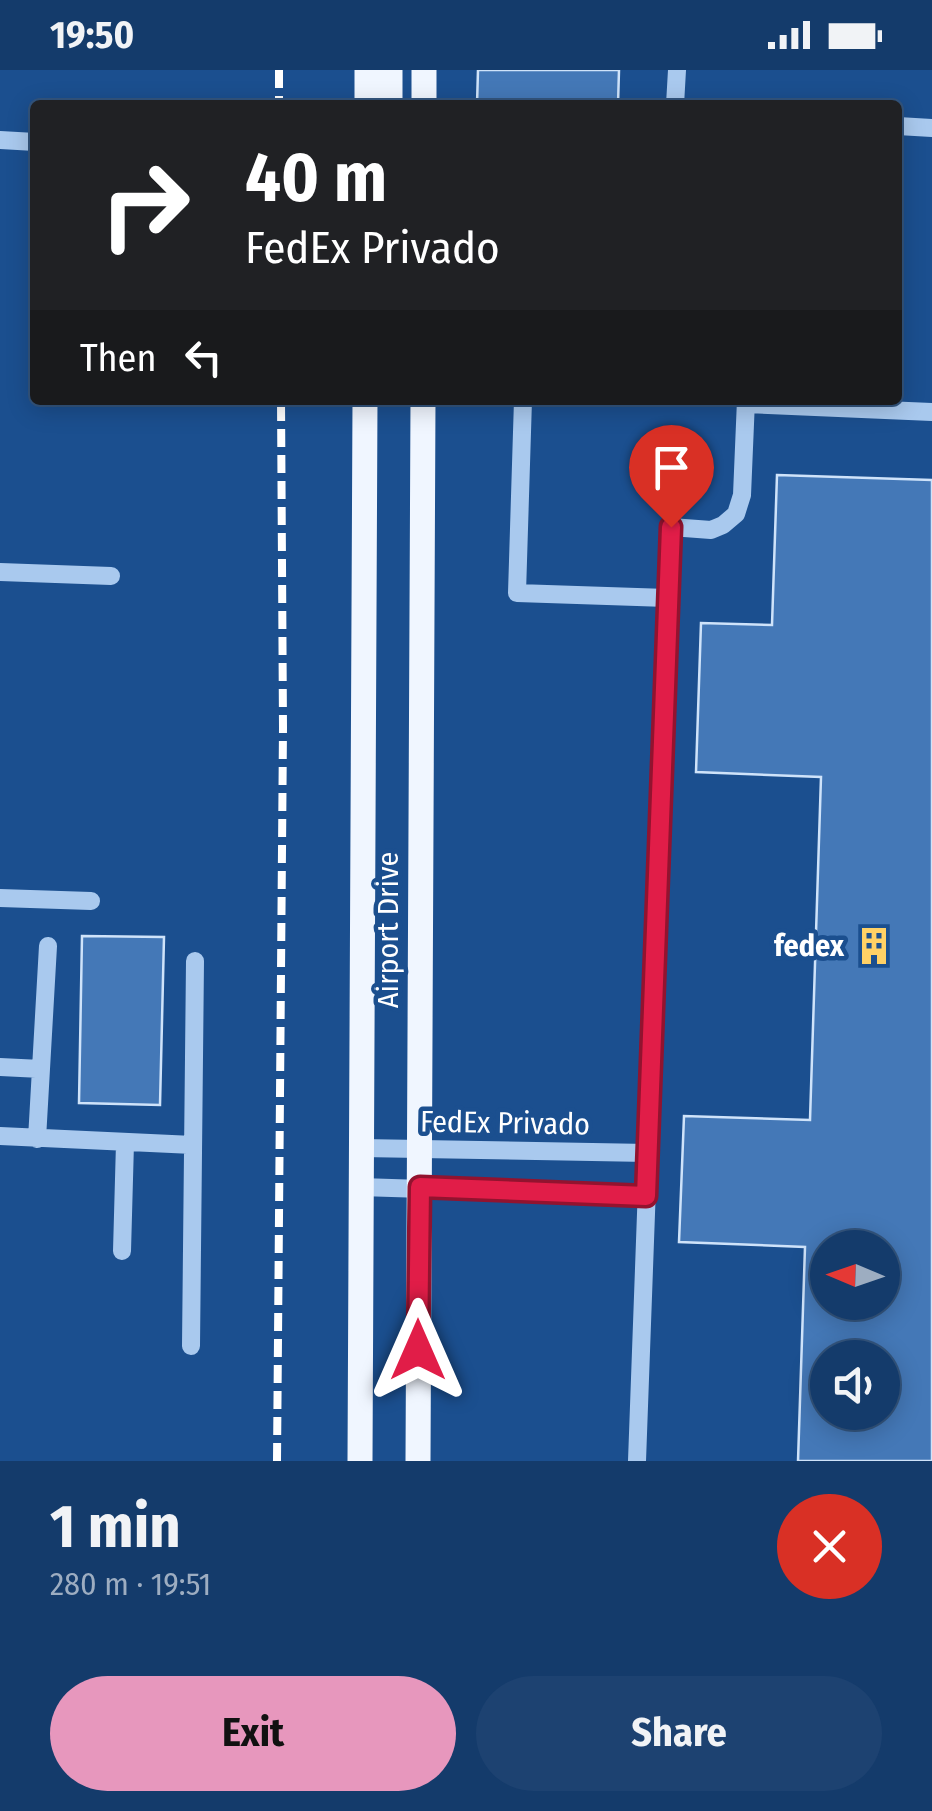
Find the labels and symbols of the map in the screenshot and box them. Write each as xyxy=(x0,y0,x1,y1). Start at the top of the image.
pin xyxy=(629,425,714,528)
street label: Airport Drive xyxy=(370,852,406,1008)
building icon: fedex xyxy=(853,925,895,967)
place label: fedex xyxy=(774,928,845,964)
street label: FedEx Privado xyxy=(420,1104,590,1142)
north arrow xyxy=(810,1230,900,1320)
position arrow xyxy=(366,1298,470,1402)

